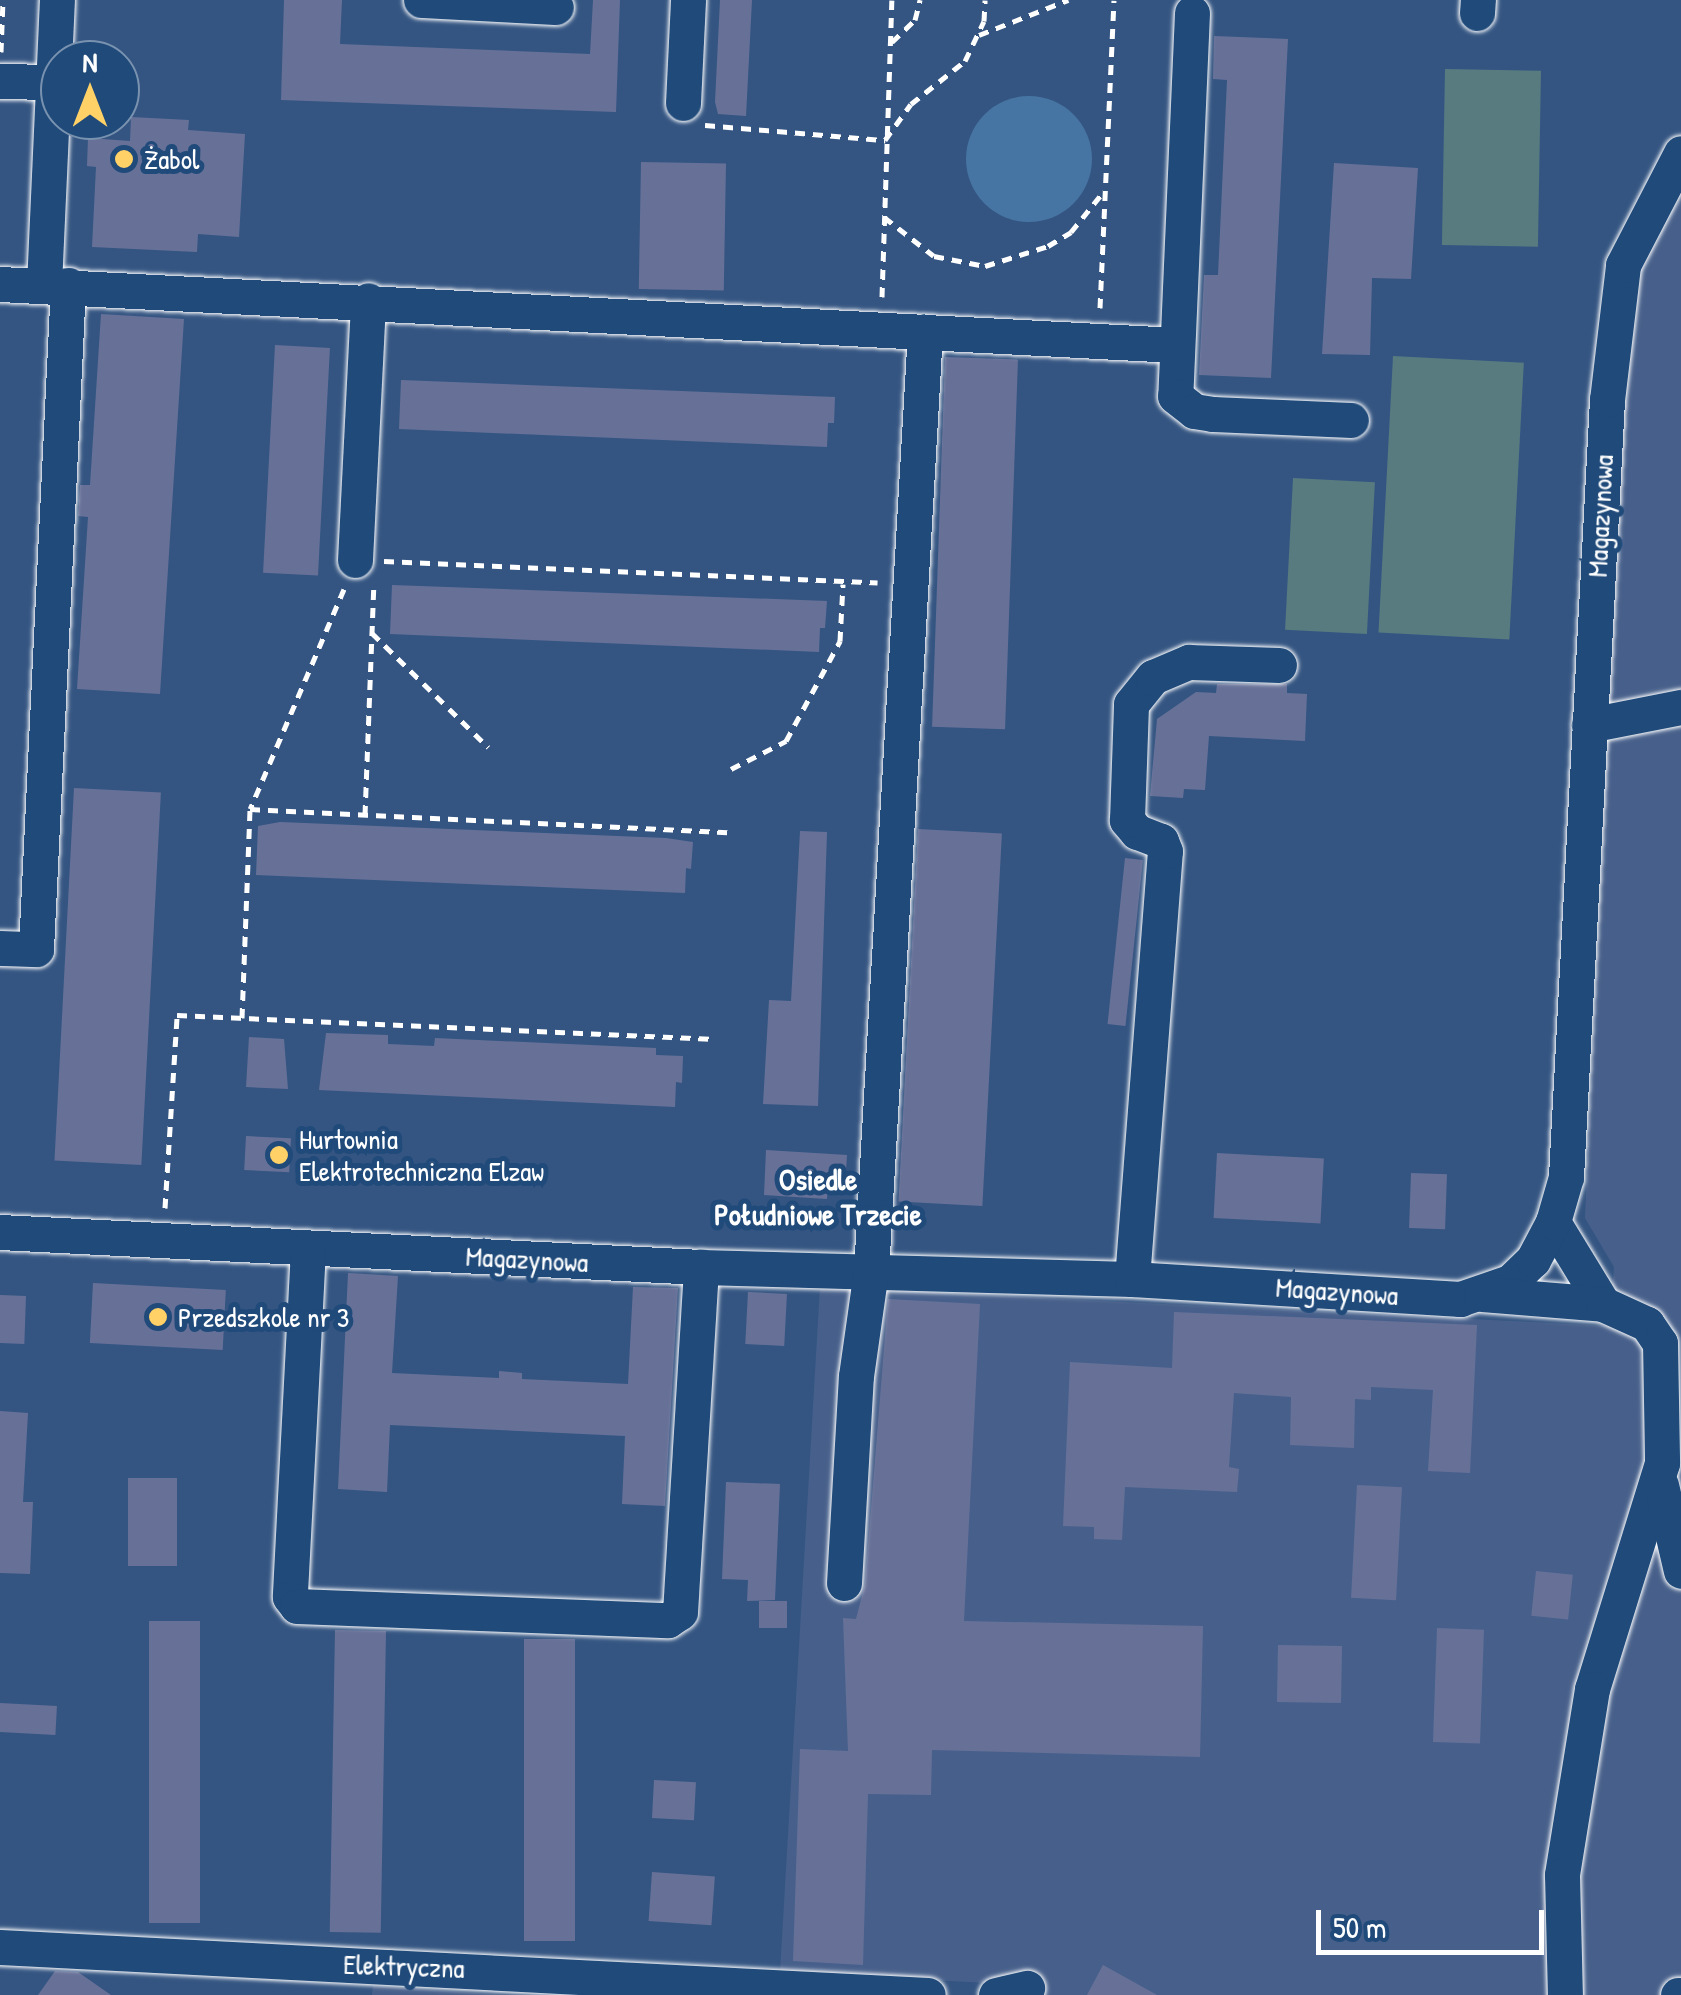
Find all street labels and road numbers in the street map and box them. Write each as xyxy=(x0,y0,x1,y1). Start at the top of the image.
street label: Magazynowa xyxy=(1580,454,1620,578)
street label: Magazynowa xyxy=(465,1239,589,1279)
street label: Magazynowa xyxy=(1275,1270,1399,1312)
street label: Elektryczna xyxy=(343,1947,465,1985)

